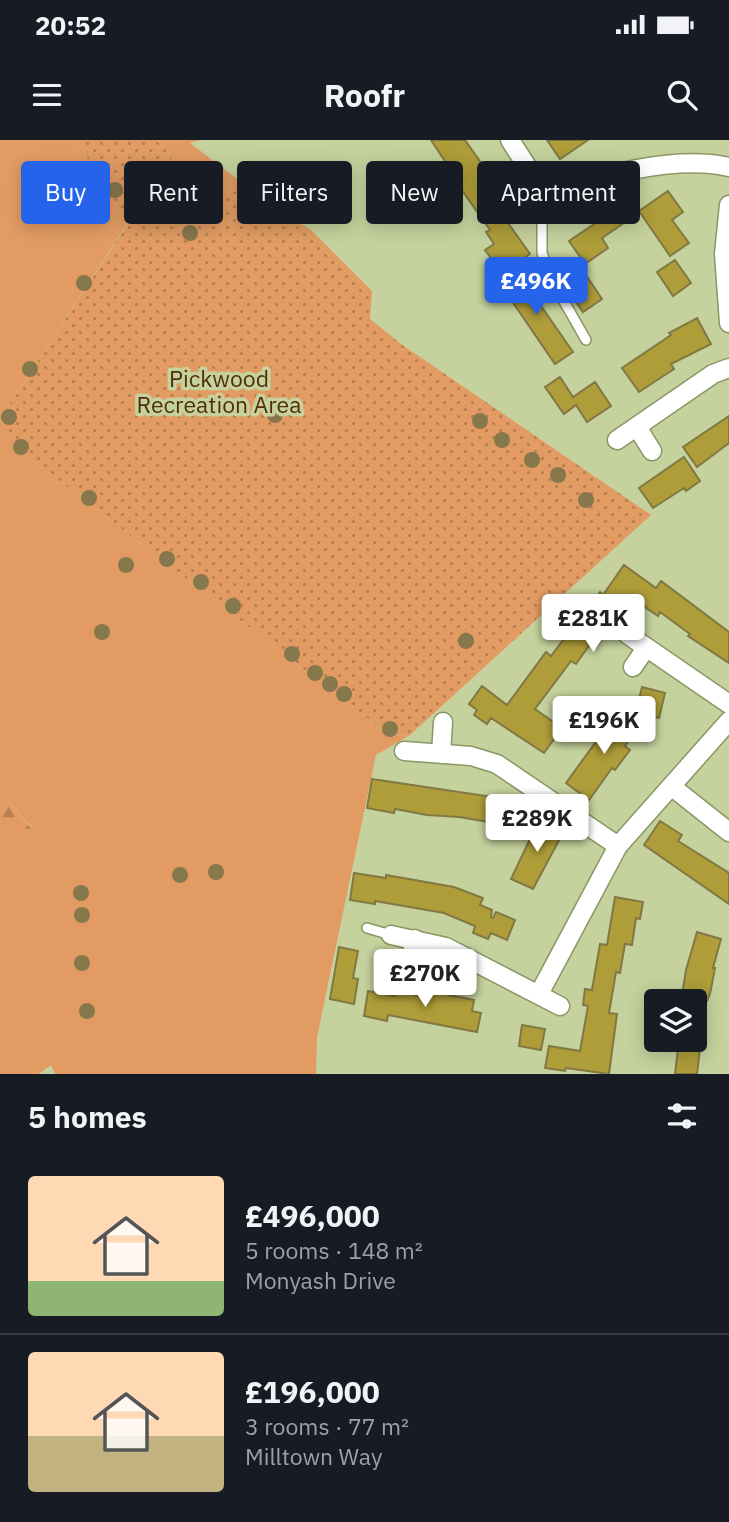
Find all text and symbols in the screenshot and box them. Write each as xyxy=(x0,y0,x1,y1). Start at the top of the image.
text: 20:52 xyxy=(35,8,106,42)
text: Roofr xyxy=(324,74,405,116)
icon: menu xyxy=(28,76,66,114)
icon: search xyxy=(663,76,701,114)
chip: Buy xyxy=(21,161,110,224)
chip: Rent xyxy=(124,161,223,224)
chip: Filters xyxy=(237,161,352,224)
chip: New xyxy=(366,161,463,224)
chip: Apartment xyxy=(477,161,640,224)
pin: £496K xyxy=(487,258,585,317)
text: £496K xyxy=(501,265,571,295)
park label: Pickwood Recreation Area xyxy=(137,363,301,419)
pin: £281K xyxy=(544,594,642,654)
text: £281K xyxy=(558,602,628,632)
pin: £196K xyxy=(555,696,653,756)
text: £196K xyxy=(569,704,639,734)
pin: £289K xyxy=(488,794,586,854)
text: £289K xyxy=(502,802,572,832)
pin: £270K xyxy=(376,950,474,1009)
text: £270K xyxy=(390,957,460,987)
map controls xyxy=(644,989,707,1052)
button: layers xyxy=(644,989,707,1052)
text: 5 homes xyxy=(28,1097,147,1136)
icon: filters xyxy=(663,1097,701,1135)
text: £496,000 xyxy=(245,1196,380,1235)
icon: home xyxy=(84,1204,168,1288)
text: 5 rooms · 148 m² xyxy=(245,1235,423,1265)
text: Monyash Drive xyxy=(245,1265,396,1295)
text: £196,000 xyxy=(245,1372,380,1411)
icon: home xyxy=(84,1380,168,1464)
text: 3 rooms · 77 m² xyxy=(245,1411,409,1441)
text: Milltown Way xyxy=(245,1441,383,1471)

